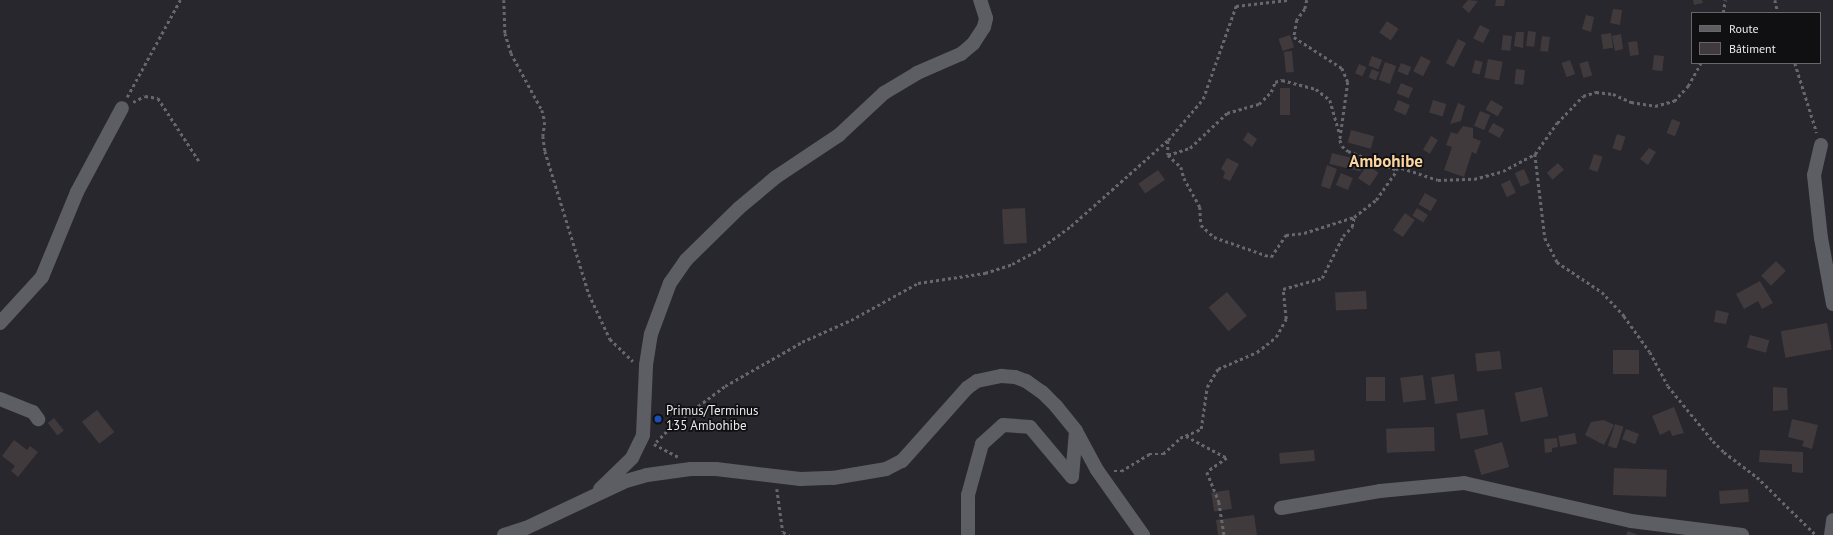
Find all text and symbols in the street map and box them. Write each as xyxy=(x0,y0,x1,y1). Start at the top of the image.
legend xyxy=(1691,12,1821,64)
text: Route xyxy=(1729,21,1759,36)
text: Bâtiment xyxy=(1729,41,1776,56)
district label: Ambohibe xyxy=(1349,152,1423,172)
place label: Primus/Terminus 135 Ambohibe xyxy=(666,404,759,435)
marker: Primus/Terminus 135 Ambohibe xyxy=(653,414,663,424)

